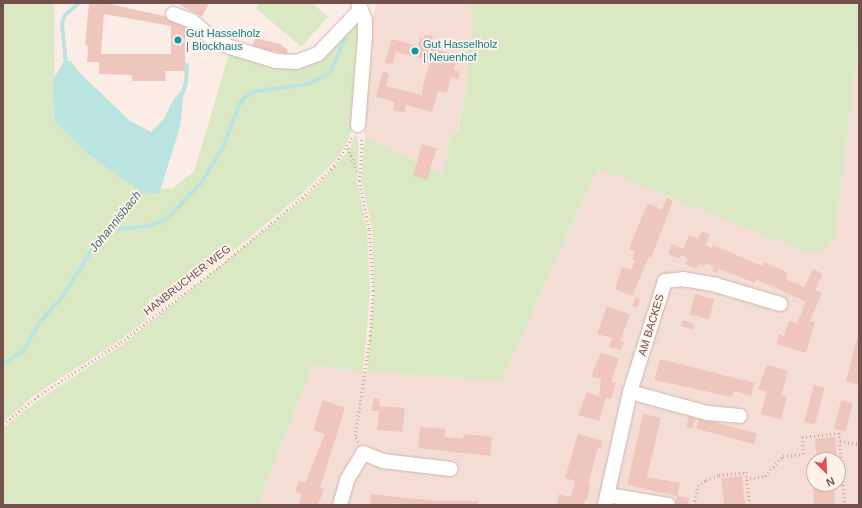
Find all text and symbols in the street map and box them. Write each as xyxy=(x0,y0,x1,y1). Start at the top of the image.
place label: Gut Hasselholz | Blockhaus xyxy=(186,27,261,53)
marker: Gut Hasselholz | Blockhaus xyxy=(173,35,183,45)
place label: Gut Hasselholz | Neuenhof xyxy=(423,38,498,64)
marker: Gut Hasselholz | Neuenhof xyxy=(410,46,420,56)
water label: Johannisbach xyxy=(87,189,145,255)
street label: HANBRUCHER WEG xyxy=(141,242,233,318)
street label: AM BACKES xyxy=(635,292,667,358)
north arrow xyxy=(806,452,846,492)
text: N xyxy=(824,475,837,489)

